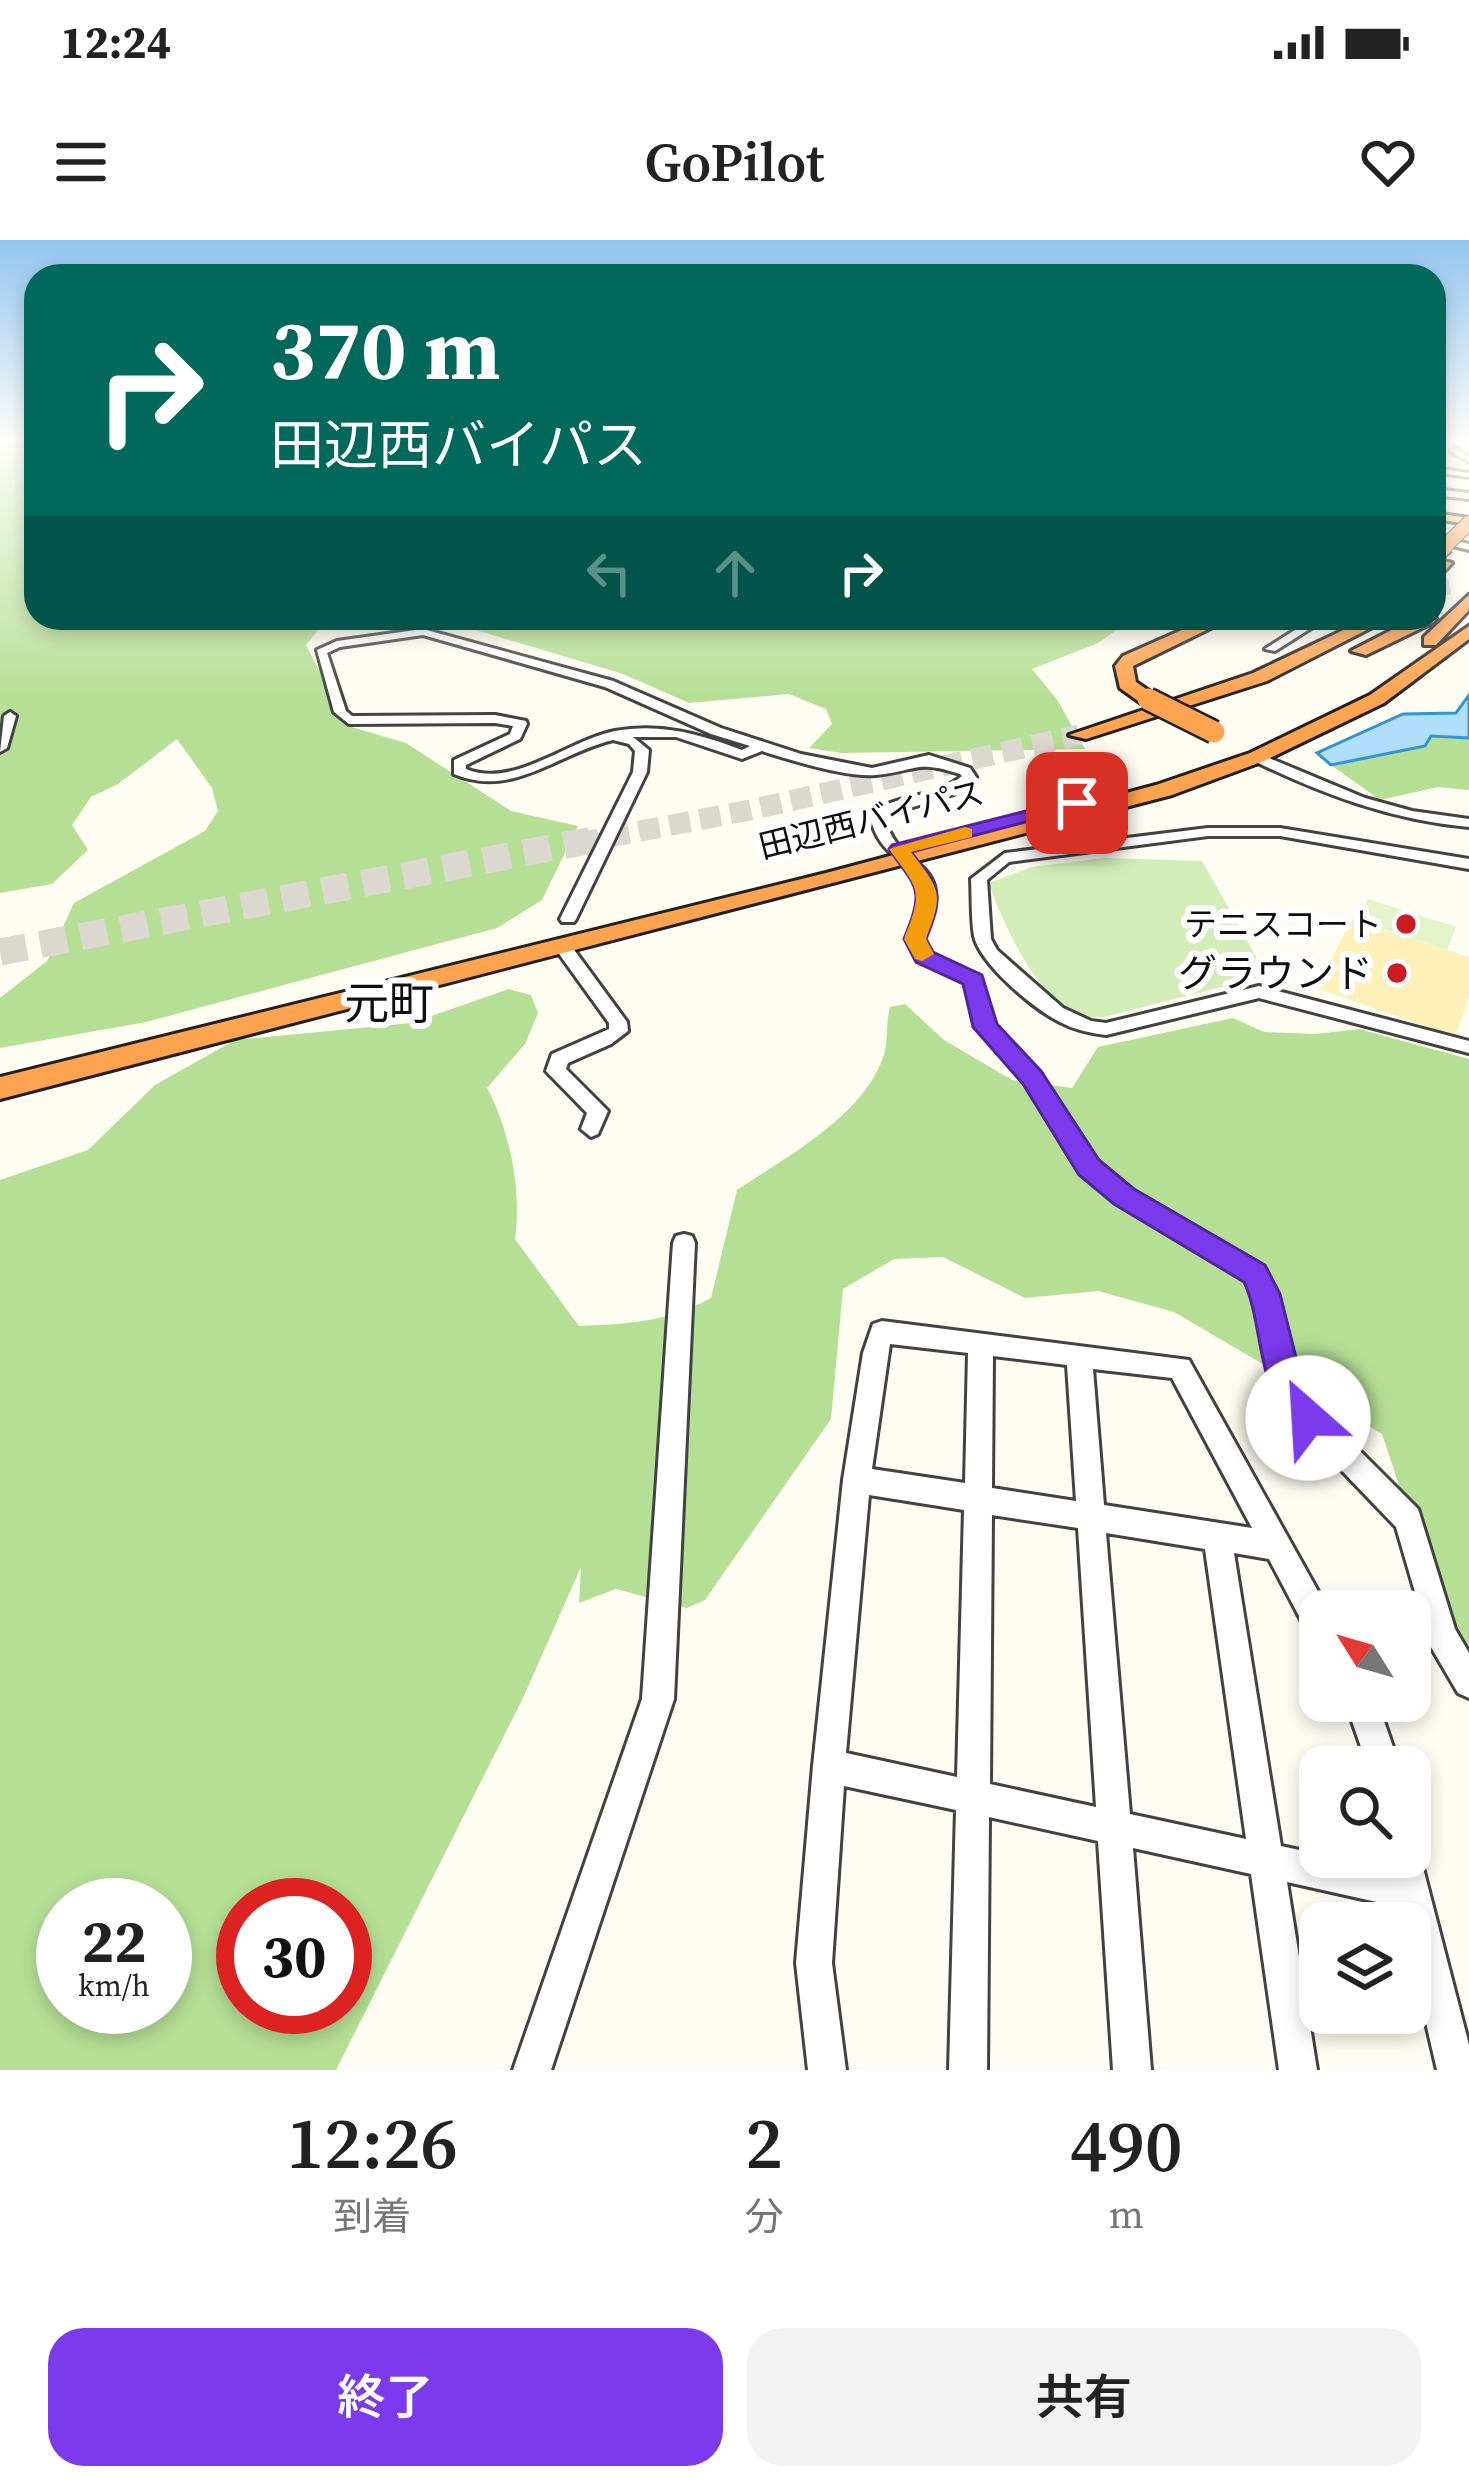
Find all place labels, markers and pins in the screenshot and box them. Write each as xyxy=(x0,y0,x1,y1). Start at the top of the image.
pin xyxy=(1026,752,1128,854)
place label: テニスコート xyxy=(1184,902,1382,947)
marker: テニスコート xyxy=(1393,911,1419,937)
place label: グラウンド xyxy=(1178,947,1373,1000)
marker: グラウンド xyxy=(1384,960,1410,986)

